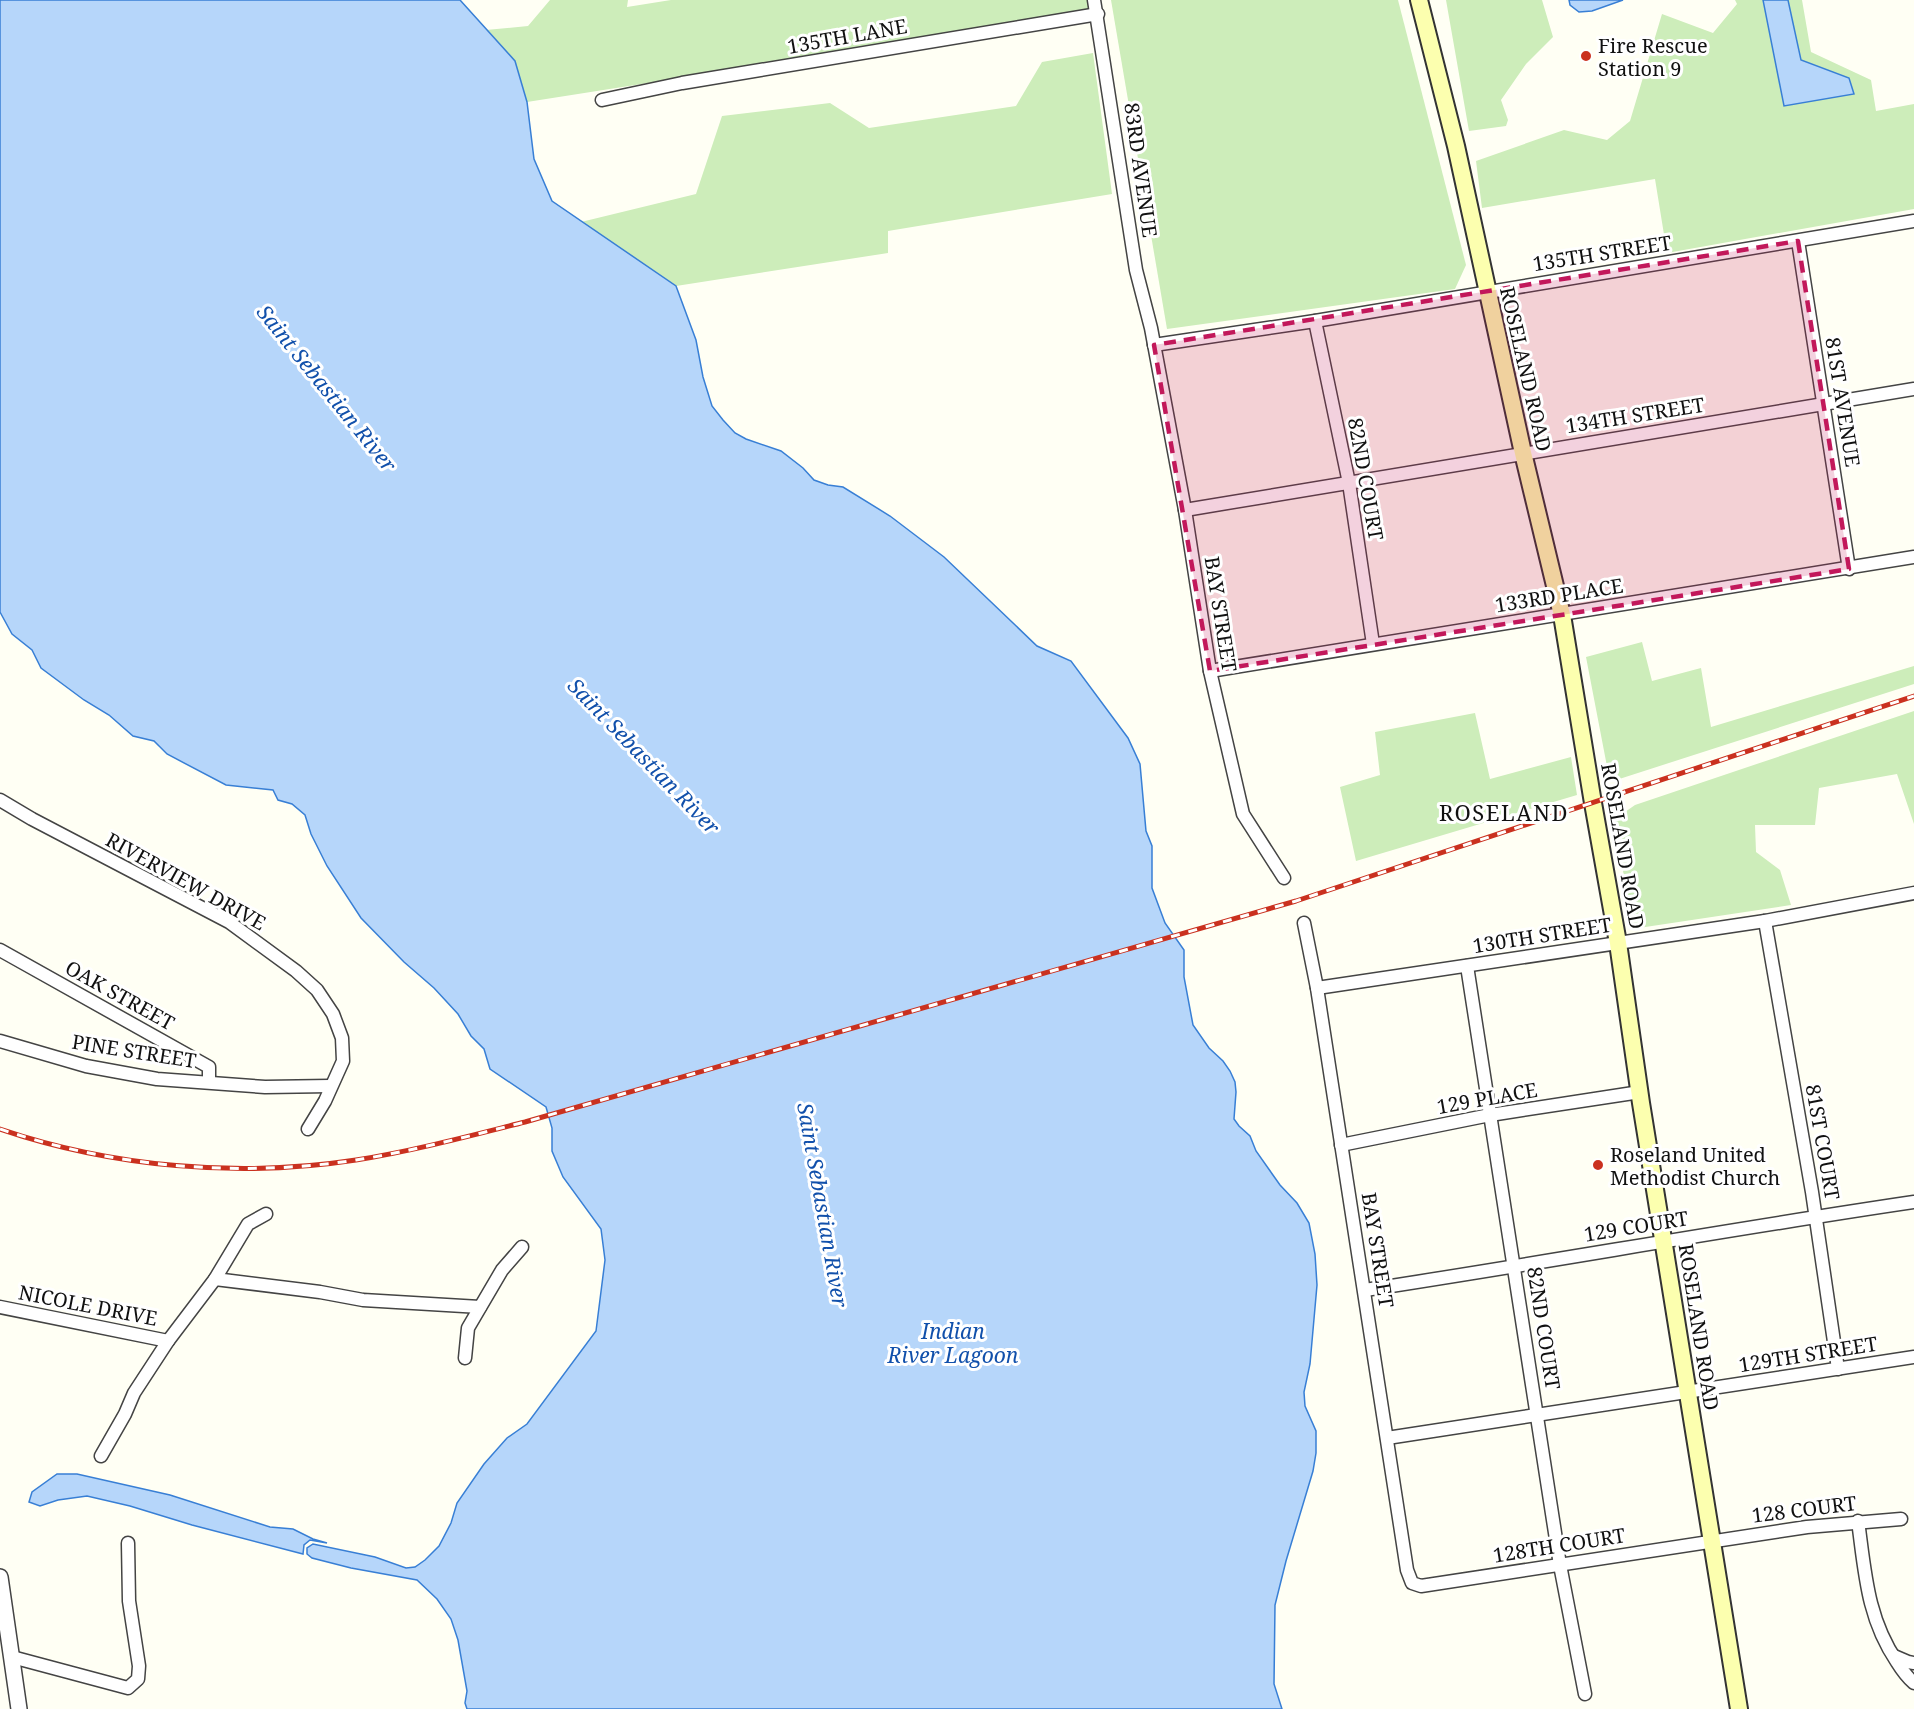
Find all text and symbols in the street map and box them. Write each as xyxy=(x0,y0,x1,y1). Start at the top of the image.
street label: 135TH LANE xyxy=(785,12,909,60)
place label: Fire Rescue Station 9 xyxy=(1598,32,1708,82)
marker: Fire Rescue Station 9 xyxy=(1579,49,1593,63)
street label: 83RD AVENUE xyxy=(1118,101,1164,239)
street label: 135TH STREET xyxy=(1531,229,1673,277)
street label: ROSELAND ROAD xyxy=(1494,284,1558,454)
water label: Saint Sebastian River xyxy=(251,299,403,478)
street label: 81ST AVENUE xyxy=(1819,335,1867,469)
street label: 134TH STREET xyxy=(1564,391,1706,439)
street label: 82ND COURT xyxy=(1342,416,1390,542)
street label: BAY STREET xyxy=(1199,555,1243,673)
street label: 133RD PLACE xyxy=(1493,572,1625,618)
water label: Saint Sebastian River xyxy=(562,672,726,840)
street label: ROSELAND ROAD xyxy=(1595,761,1651,931)
district label: ROSELAND xyxy=(1439,797,1569,827)
street label: RIVERVIEW DRIVE xyxy=(101,826,271,936)
street label: 130TH STREET xyxy=(1471,911,1613,959)
street label: OAK STREET xyxy=(61,954,179,1036)
street label: PINE STREET xyxy=(70,1028,198,1074)
street label: 129 PLACE xyxy=(1435,1076,1539,1120)
street label: 81ST COURT xyxy=(1800,1082,1846,1202)
water label: Saint Sebastian River xyxy=(791,1100,855,1310)
place label: Roseland United Methodist Church xyxy=(1610,1141,1781,1191)
marker: Roseland United Methodist Church xyxy=(1591,1158,1605,1172)
street label: BAY STREET xyxy=(1356,1191,1400,1309)
street label: 129 COURT xyxy=(1582,1204,1690,1248)
street label: ROSELAND ROAD xyxy=(1673,1242,1725,1412)
street label: 82ND COURT xyxy=(1521,1265,1567,1391)
street label: NICOLE DRIVE xyxy=(16,1278,160,1332)
water label: Indian River Lagoon xyxy=(887,1317,1019,1369)
street label: 129TH STREET xyxy=(1737,1330,1879,1378)
street label: 128 COURT xyxy=(1750,1489,1858,1529)
street label: 128TH COURT xyxy=(1491,1521,1627,1569)

